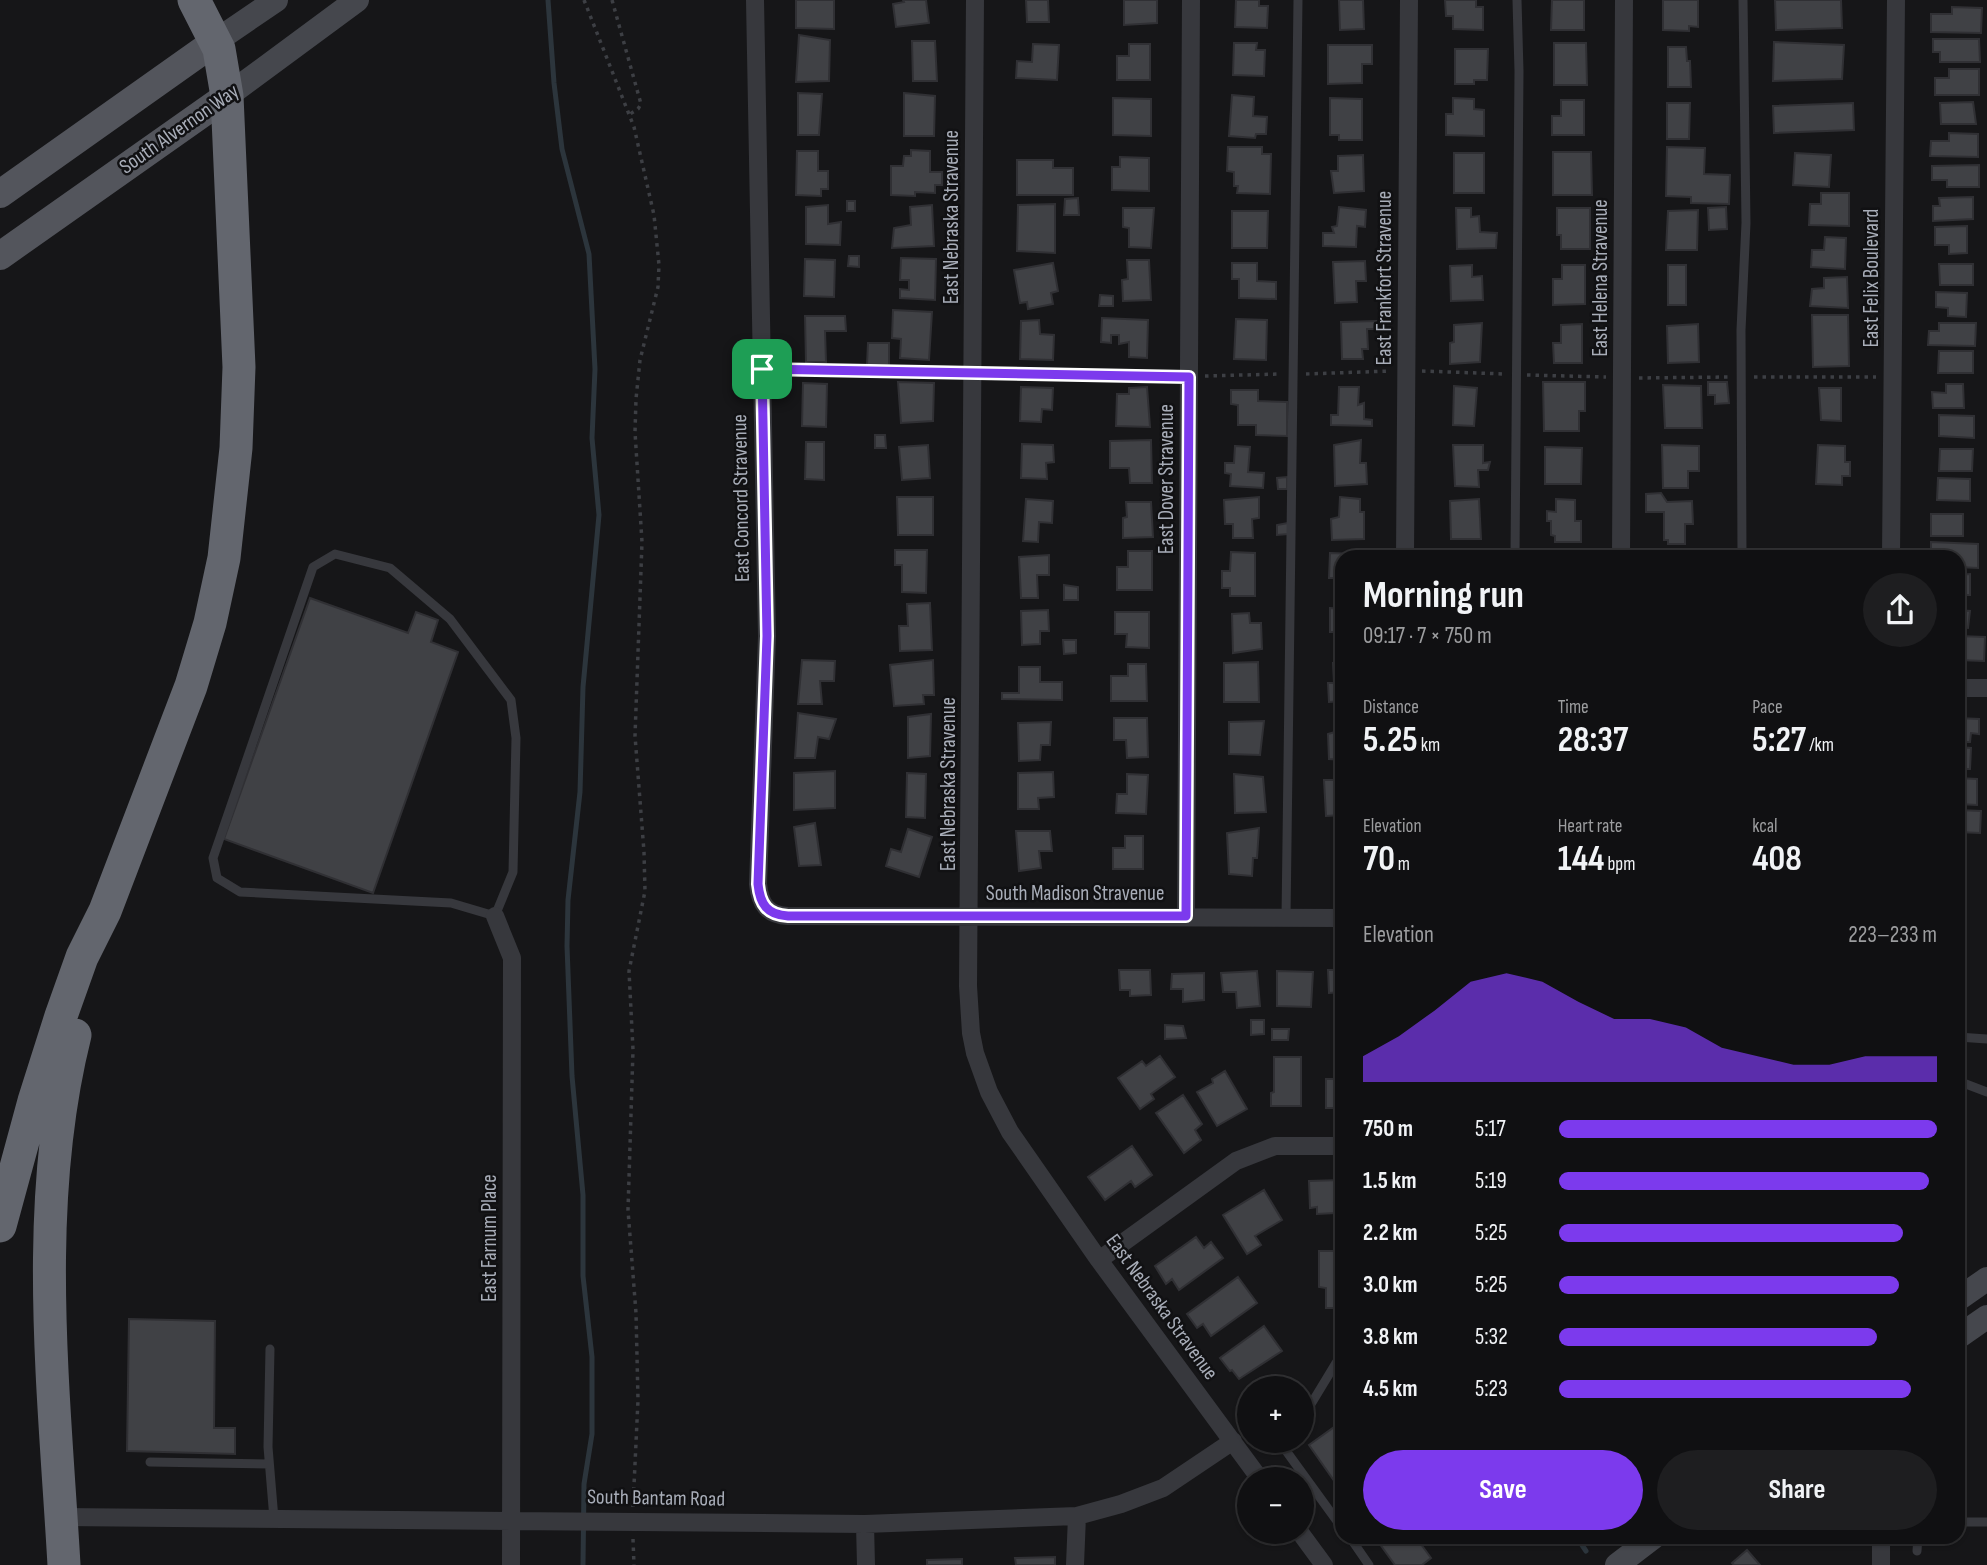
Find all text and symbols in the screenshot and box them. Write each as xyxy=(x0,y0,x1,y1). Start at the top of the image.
street label: South Alvernon Way xyxy=(114,79,244,179)
street label: East Nebraska Stravenue xyxy=(939,130,964,304)
street label: East Frankfort Stravenue xyxy=(1372,191,1397,365)
street label: East Helena Stravenue xyxy=(1588,199,1613,357)
street label: East Felix Boulevard xyxy=(1859,209,1884,347)
pin xyxy=(732,339,792,399)
icon: arrive xyxy=(743,350,781,388)
street label: East Dover Stravenue xyxy=(1154,404,1179,554)
street label: East Concord Stravenue xyxy=(727,414,755,582)
text: Morning run xyxy=(1363,573,1524,618)
button: share xyxy=(1863,573,1937,647)
text: 09:17 · 7 × 750 m xyxy=(1363,622,1492,650)
text: Distance xyxy=(1363,696,1419,719)
text: Time xyxy=(1558,696,1589,719)
text: Pace xyxy=(1752,696,1783,719)
street label: East Nebraska Stravenue xyxy=(936,697,961,871)
text: 5.25 xyxy=(1363,719,1418,762)
text: 28:37 xyxy=(1558,719,1628,762)
text: 5:27 xyxy=(1752,719,1806,762)
text: km xyxy=(1418,734,1440,757)
text: /km xyxy=(1806,734,1834,757)
text: Elevation xyxy=(1363,815,1422,838)
text: Heart rate xyxy=(1558,815,1623,838)
text: kcal xyxy=(1752,815,1777,838)
text: 70 xyxy=(1363,838,1395,881)
text: 144 xyxy=(1558,838,1604,881)
text: 408 xyxy=(1752,838,1802,881)
text: m xyxy=(1395,853,1410,876)
text: bpm xyxy=(1604,853,1635,876)
street label: South Madison Stravenue xyxy=(986,881,1164,906)
text: Elevation xyxy=(1363,921,1434,949)
text: 223–233 m xyxy=(1848,921,1937,949)
text: 750 m xyxy=(1363,1115,1413,1143)
text: 5:17 xyxy=(1475,1115,1506,1143)
text: 1.5 km xyxy=(1363,1167,1416,1195)
text: 5:19 xyxy=(1475,1167,1507,1195)
street label: East Farnum Place xyxy=(477,1174,502,1302)
text: 2.2 km xyxy=(1363,1219,1417,1247)
text: 5:25 xyxy=(1475,1219,1507,1247)
street label: East Nebraska Stravenue xyxy=(1101,1229,1223,1385)
text: 3.0 km xyxy=(1363,1271,1418,1299)
text: 5:25 xyxy=(1475,1271,1507,1299)
text: 3.8 km xyxy=(1363,1323,1418,1351)
text: 5:32 xyxy=(1475,1323,1508,1351)
text: 4.5 km xyxy=(1363,1375,1418,1403)
text: 5:23 xyxy=(1475,1375,1508,1403)
map controls xyxy=(1237,1376,1314,1544)
button: + xyxy=(1237,1376,1314,1453)
button: Save xyxy=(1363,1450,1643,1530)
button: Share xyxy=(1657,1450,1937,1530)
button: − xyxy=(1237,1467,1314,1544)
street label: South Bantam Road xyxy=(587,1484,725,1512)

